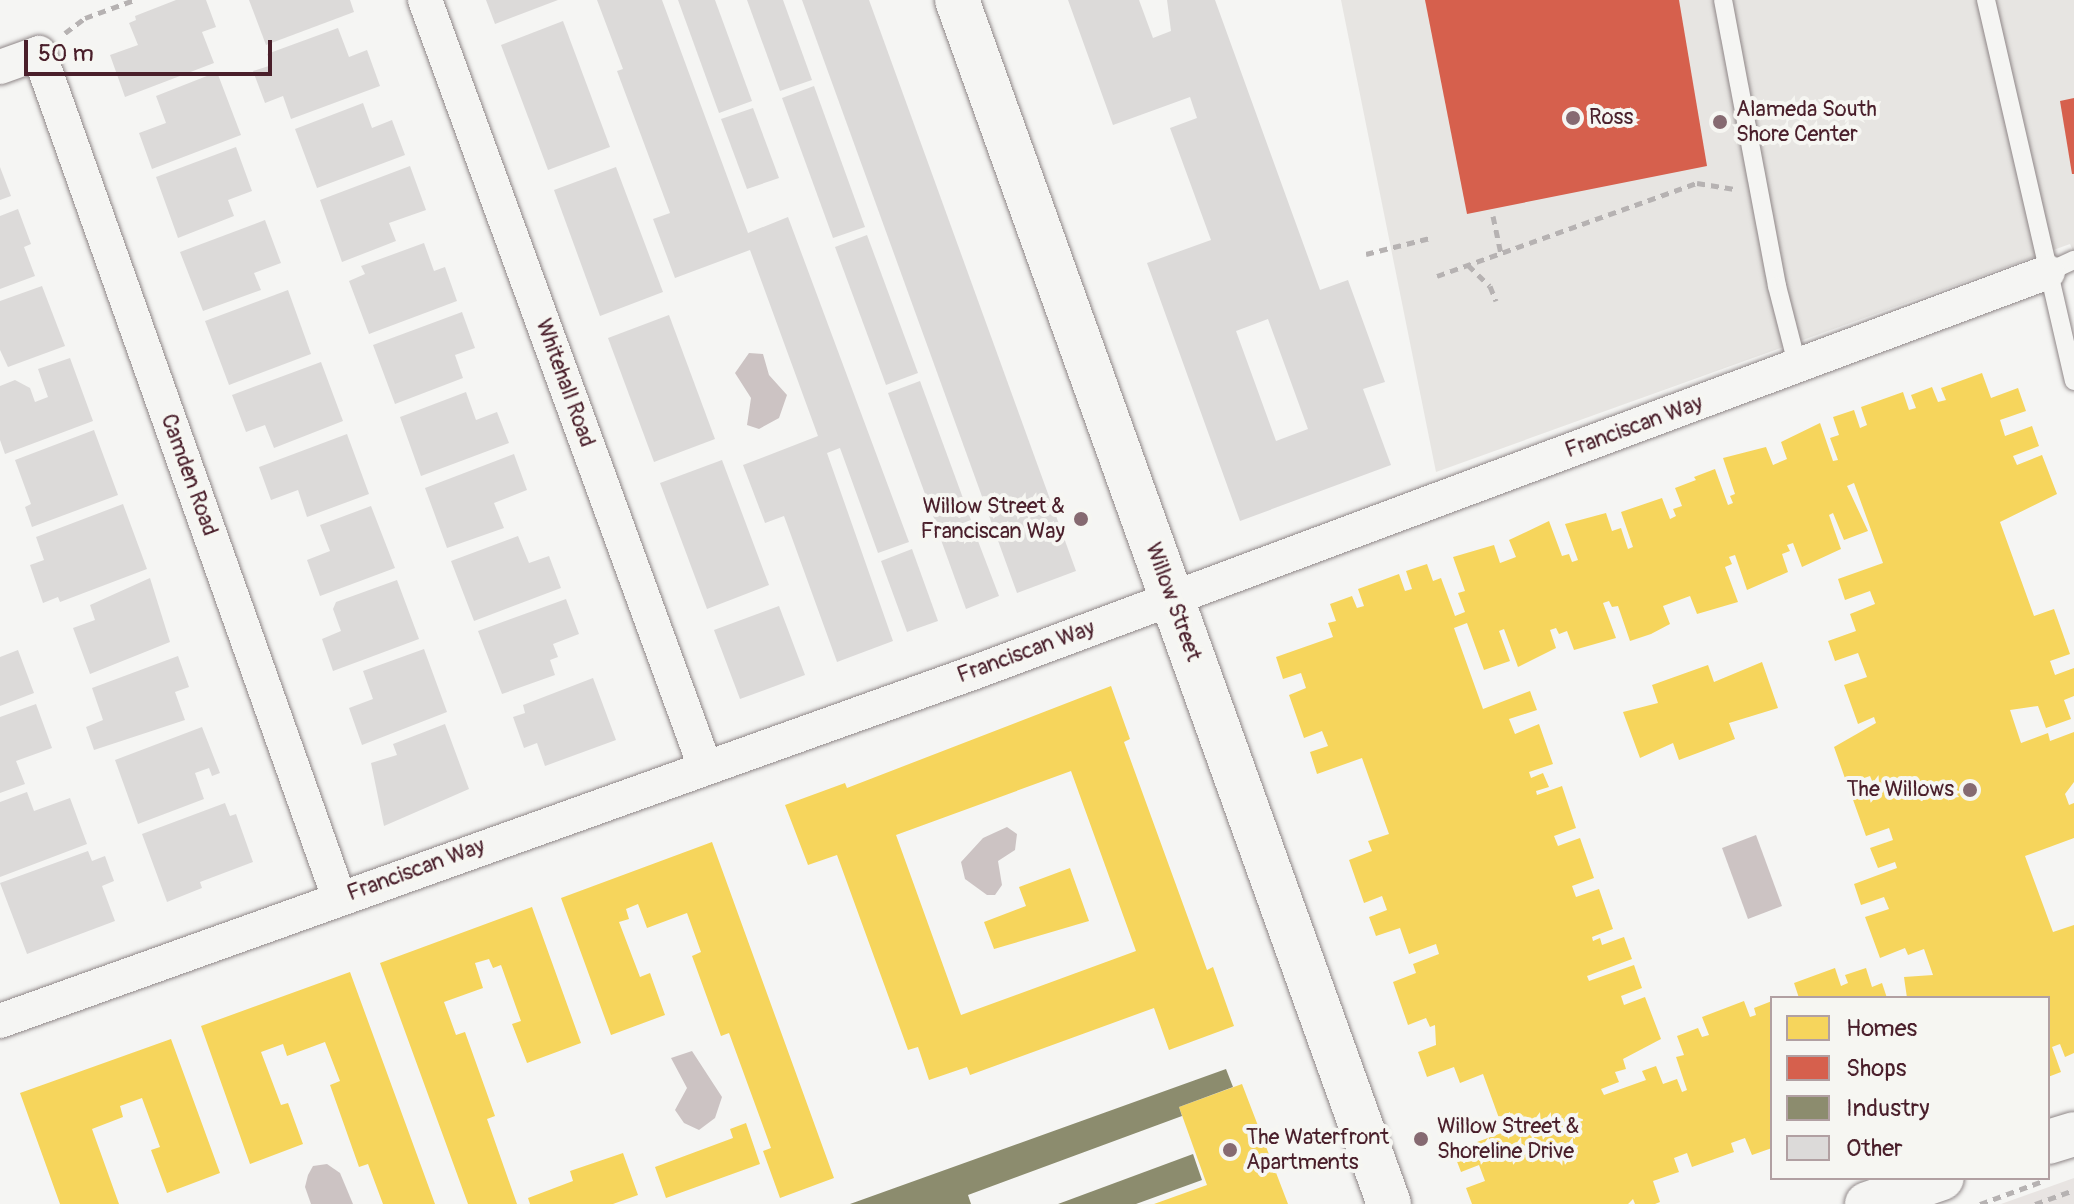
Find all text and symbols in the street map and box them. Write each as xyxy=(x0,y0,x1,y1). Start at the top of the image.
scale bar xyxy=(28,24,276,74)
text: 50 m xyxy=(38,39,94,68)
place label: Alameda South Shore Center xyxy=(1736,96,1877,148)
place label: Ross xyxy=(1589,105,1633,131)
marker: Ross xyxy=(1564,109,1582,127)
marker: Alameda South Shore Center xyxy=(1711,113,1729,131)
street label: Whitehall Road xyxy=(530,315,600,451)
street label: Franciscan Way xyxy=(1562,390,1706,464)
street label: Camden Road xyxy=(155,411,223,539)
place label: Willow Street & Franciscan Way xyxy=(921,493,1065,544)
marker: Willow Street & Franciscan Way xyxy=(1072,510,1090,528)
street label: Willow Street xyxy=(1139,539,1207,665)
street label: Franciscan Way xyxy=(954,615,1098,689)
place label: The Willows xyxy=(1846,777,1954,803)
marker: The Willows xyxy=(1961,781,1979,799)
street label: Franciscan Way xyxy=(344,833,488,907)
legend xyxy=(1770,996,2050,1180)
text: Homes xyxy=(1846,1014,1917,1043)
text: Shops xyxy=(1846,1054,1906,1083)
text: Industry xyxy=(1846,1094,1929,1123)
place label: Willow Street & Shoreline Drive xyxy=(1437,1113,1580,1164)
place label: The Waterfront Apartments xyxy=(1246,1124,1389,1176)
marker: Willow Street & Shoreline Drive xyxy=(1412,1130,1430,1148)
text: Other xyxy=(1846,1134,1903,1163)
marker: The Waterfront Apartments xyxy=(1221,1141,1239,1159)

